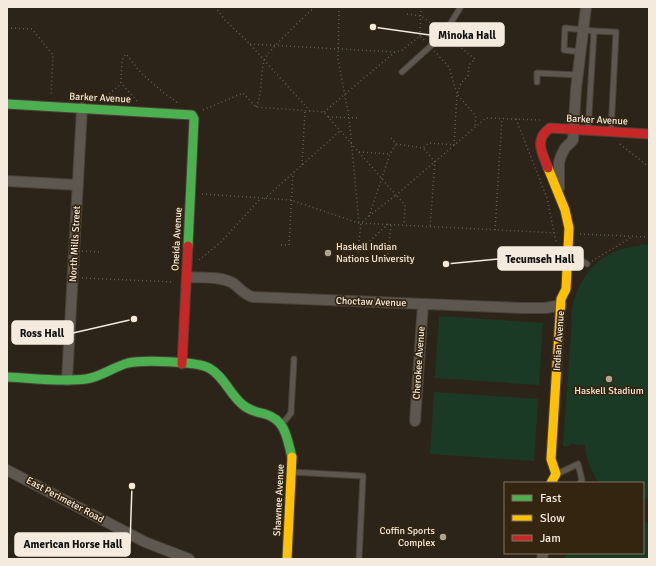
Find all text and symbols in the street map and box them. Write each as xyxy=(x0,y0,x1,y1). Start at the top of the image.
callout: Minoka Hall xyxy=(430,23,504,46)
text: Minoka Hall xyxy=(438,29,497,42)
street label: Barker Avenue xyxy=(69,90,131,106)
street label: Barker Avenue xyxy=(566,112,628,128)
street label: North Mills Street xyxy=(67,205,83,282)
street label: Oneida Avenue xyxy=(169,207,185,271)
place label: Haskell Indian Nations University xyxy=(336,241,415,265)
callout: Tecumseh Hall xyxy=(498,247,583,270)
marker: Haskell Indian Nations University xyxy=(323,248,333,258)
text: Tecumseh Hall xyxy=(506,253,575,266)
street label: Choctaw Avenue xyxy=(336,295,406,309)
street label: Indian Avenue xyxy=(551,310,567,372)
callout: Ross Hall xyxy=(12,321,73,344)
street label: Cherokee Avenue xyxy=(410,326,428,400)
text: Ross Hall xyxy=(20,327,65,340)
marker: Haskell Stadium xyxy=(604,374,614,384)
place label: Haskell Stadium xyxy=(574,385,644,397)
street label: Shawnee Avenue xyxy=(271,464,287,536)
street label: East Perimeter Road xyxy=(24,474,106,526)
legend xyxy=(504,482,644,554)
text: Fast xyxy=(540,491,561,506)
text: Slow xyxy=(540,511,565,526)
place label: Coffin Sports Complex xyxy=(380,525,436,549)
text: Jam xyxy=(540,531,561,546)
marker: Coffin Sports Complex xyxy=(438,532,448,542)
callout: American Horse Hall xyxy=(15,533,130,556)
text: American Horse Hall xyxy=(24,538,123,551)

